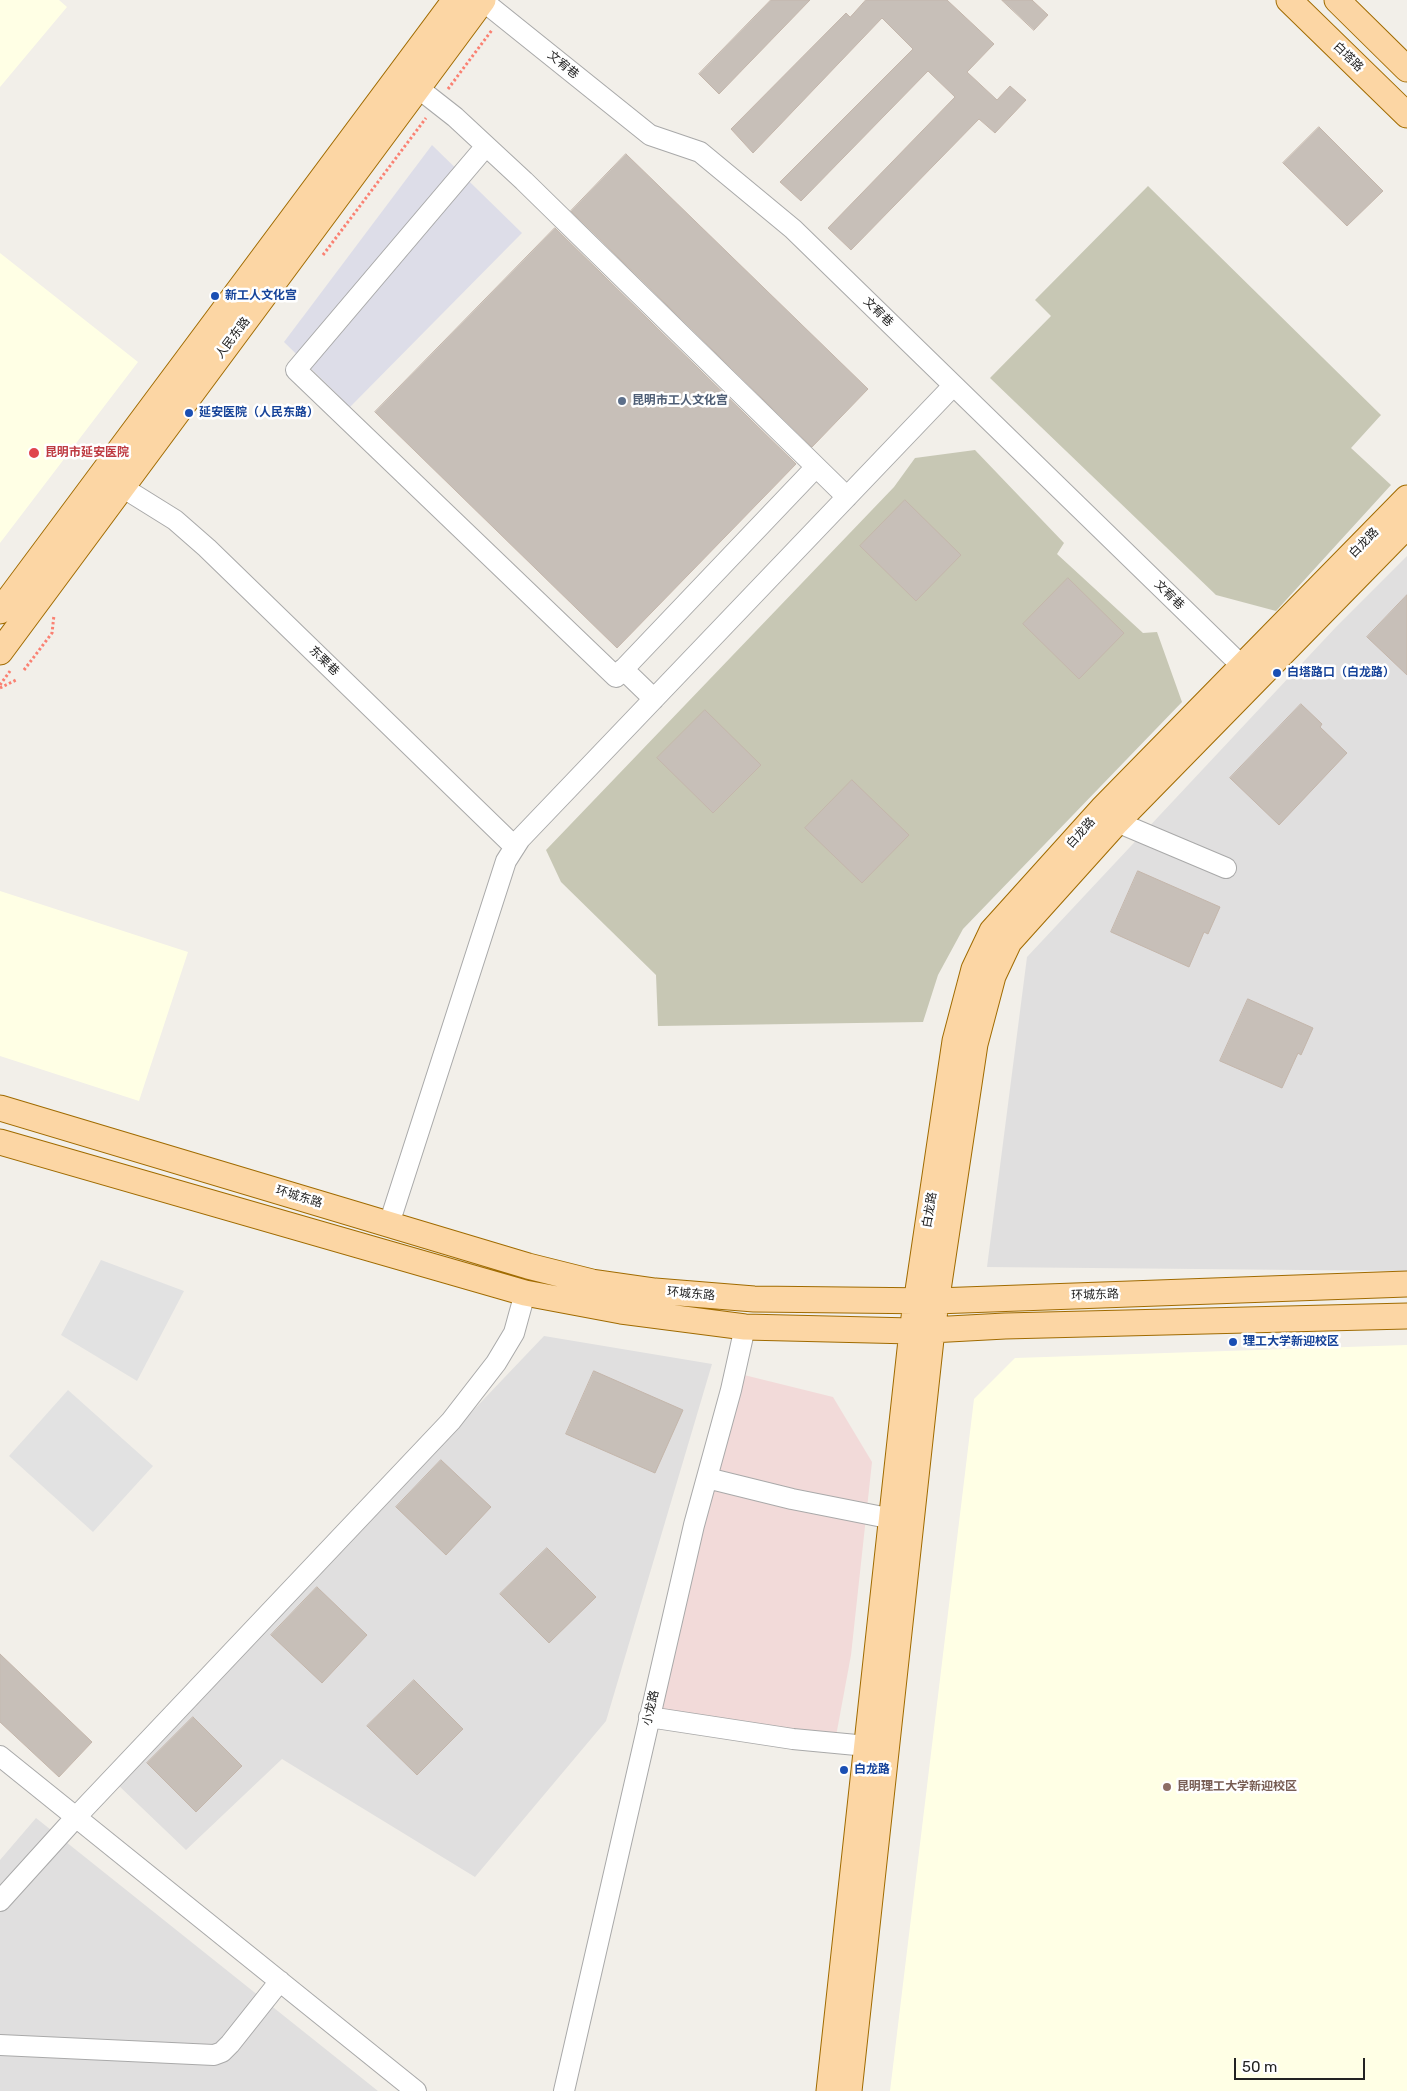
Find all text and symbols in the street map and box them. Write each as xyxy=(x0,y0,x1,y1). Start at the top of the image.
street label: 白塔路 xyxy=(1330,39,1366,75)
street label: 文宥巷 xyxy=(544,48,582,82)
place label: 新工人文化宫 xyxy=(225,289,297,303)
marker: 新工人文化宫 xyxy=(209,290,221,302)
street label: 文宥巷 xyxy=(860,294,896,330)
street label: 人民东路 xyxy=(213,314,253,362)
place label: 昆明市工人文化宫 xyxy=(632,394,728,408)
marker: 昆明市工人文化宫 xyxy=(616,395,628,407)
place label: 延安医院（人民东路） xyxy=(199,406,319,420)
marker: 延安医院（人民东路） xyxy=(183,407,195,419)
marker: 昆明市延安医院 xyxy=(27,446,41,460)
place label: 昆明市延安医院 xyxy=(45,446,129,460)
street label: 白龙路 xyxy=(1346,525,1382,561)
street label: 文宥巷 xyxy=(1151,577,1187,613)
street label: 东栗巷 xyxy=(306,643,342,679)
place label: 白塔路口（白龙路） xyxy=(1287,666,1395,680)
marker: 白塔路口（白龙路） xyxy=(1271,667,1283,679)
street label: 白龙路 xyxy=(1064,815,1098,851)
street label: 环城东路 xyxy=(274,1183,324,1211)
street label: 白龙路 xyxy=(920,1191,940,1229)
street label: 环城东路 xyxy=(666,1285,716,1303)
street label: 环城东路 xyxy=(1071,1287,1119,1303)
place label: 理工大学新迎校区 xyxy=(1243,1335,1339,1349)
marker: 理工大学新迎校区 xyxy=(1227,1336,1239,1348)
street label: 小龙路 xyxy=(640,1689,662,1727)
place label: 白龙路 xyxy=(854,1763,890,1777)
marker: 白龙路 xyxy=(838,1764,850,1776)
place label: 昆明理工大学新迎校区 xyxy=(1177,1780,1297,1794)
marker: 昆明理工大学新迎校区 xyxy=(1161,1781,1173,1793)
scale bar xyxy=(1237,2048,1368,2080)
text: 50 m xyxy=(1242,2058,1277,2076)

